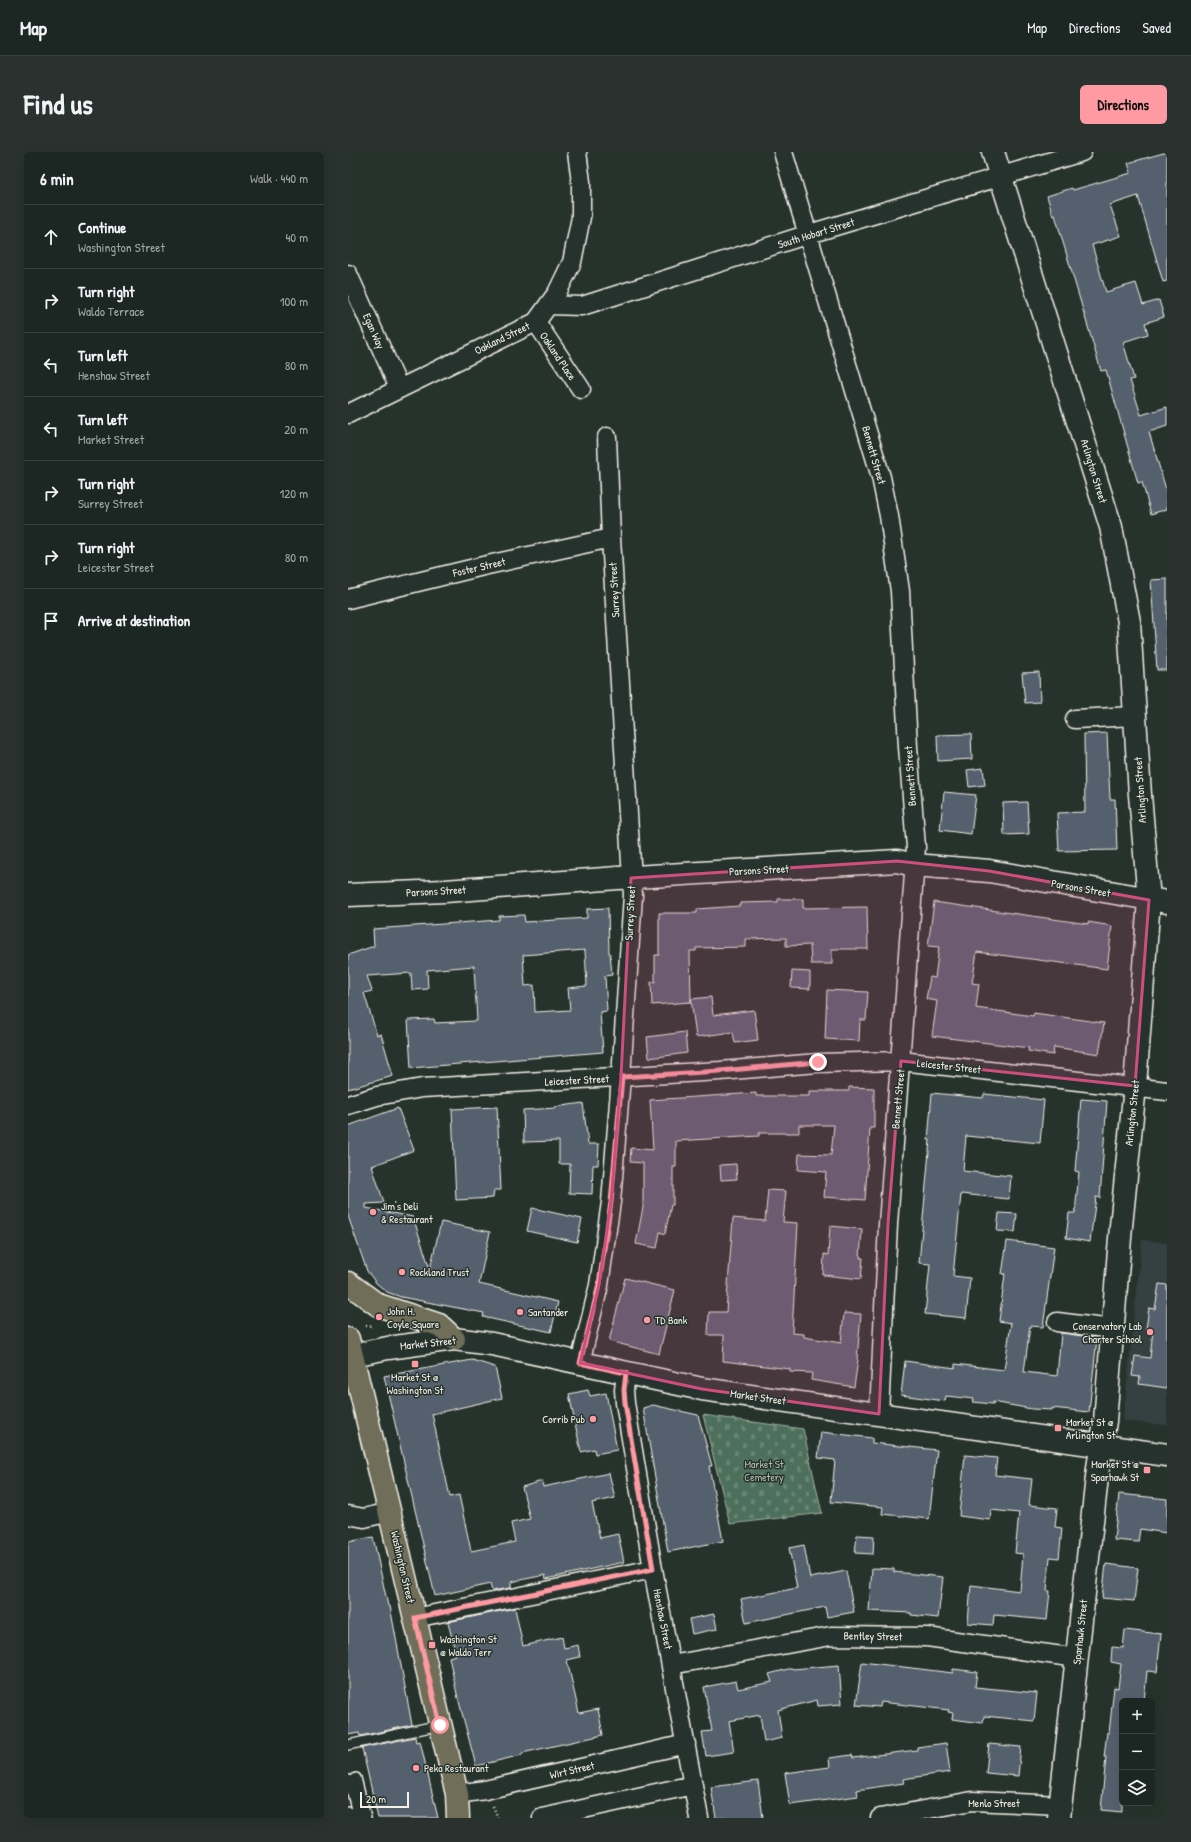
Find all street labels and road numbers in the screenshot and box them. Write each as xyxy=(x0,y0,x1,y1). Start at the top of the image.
street label: South Hobart Street xyxy=(776,215,856,251)
street label: Egan Way xyxy=(360,311,388,351)
street label: Oakland Street xyxy=(472,319,532,357)
street label: Oakland Place xyxy=(537,329,580,383)
street label: Bennett Street xyxy=(859,424,889,486)
street label: Arlington Street xyxy=(1078,437,1110,505)
street label: Foster Street xyxy=(450,554,507,580)
street label: Surrey Street xyxy=(606,562,622,618)
street label: Bennett Street xyxy=(901,745,919,806)
street label: Arlington Street xyxy=(1131,756,1149,824)
street label: Parsons Street xyxy=(729,861,789,879)
street label: Parsons Street xyxy=(1050,876,1112,900)
street label: Parsons Street xyxy=(406,882,466,900)
street label: Surrey Street xyxy=(622,885,638,941)
street label: Leicester Street xyxy=(916,1056,982,1076)
street label: Bennett Street xyxy=(888,1068,908,1129)
street label: Leicester Street xyxy=(544,1071,610,1089)
street label: Arlington Street xyxy=(1122,1079,1142,1147)
street label: Market Street xyxy=(399,1333,457,1353)
street label: Market Street xyxy=(729,1386,787,1408)
street label: Washington Street xyxy=(388,1530,418,1605)
street label: Henshaw Street xyxy=(650,1588,676,1650)
street label: Sparhawk Street xyxy=(1070,1599,1090,1665)
street label: Bentley Street xyxy=(843,1628,903,1644)
street label: Wirt Street xyxy=(548,1758,596,1782)
street label: Menlo Street xyxy=(968,1796,1020,1810)

